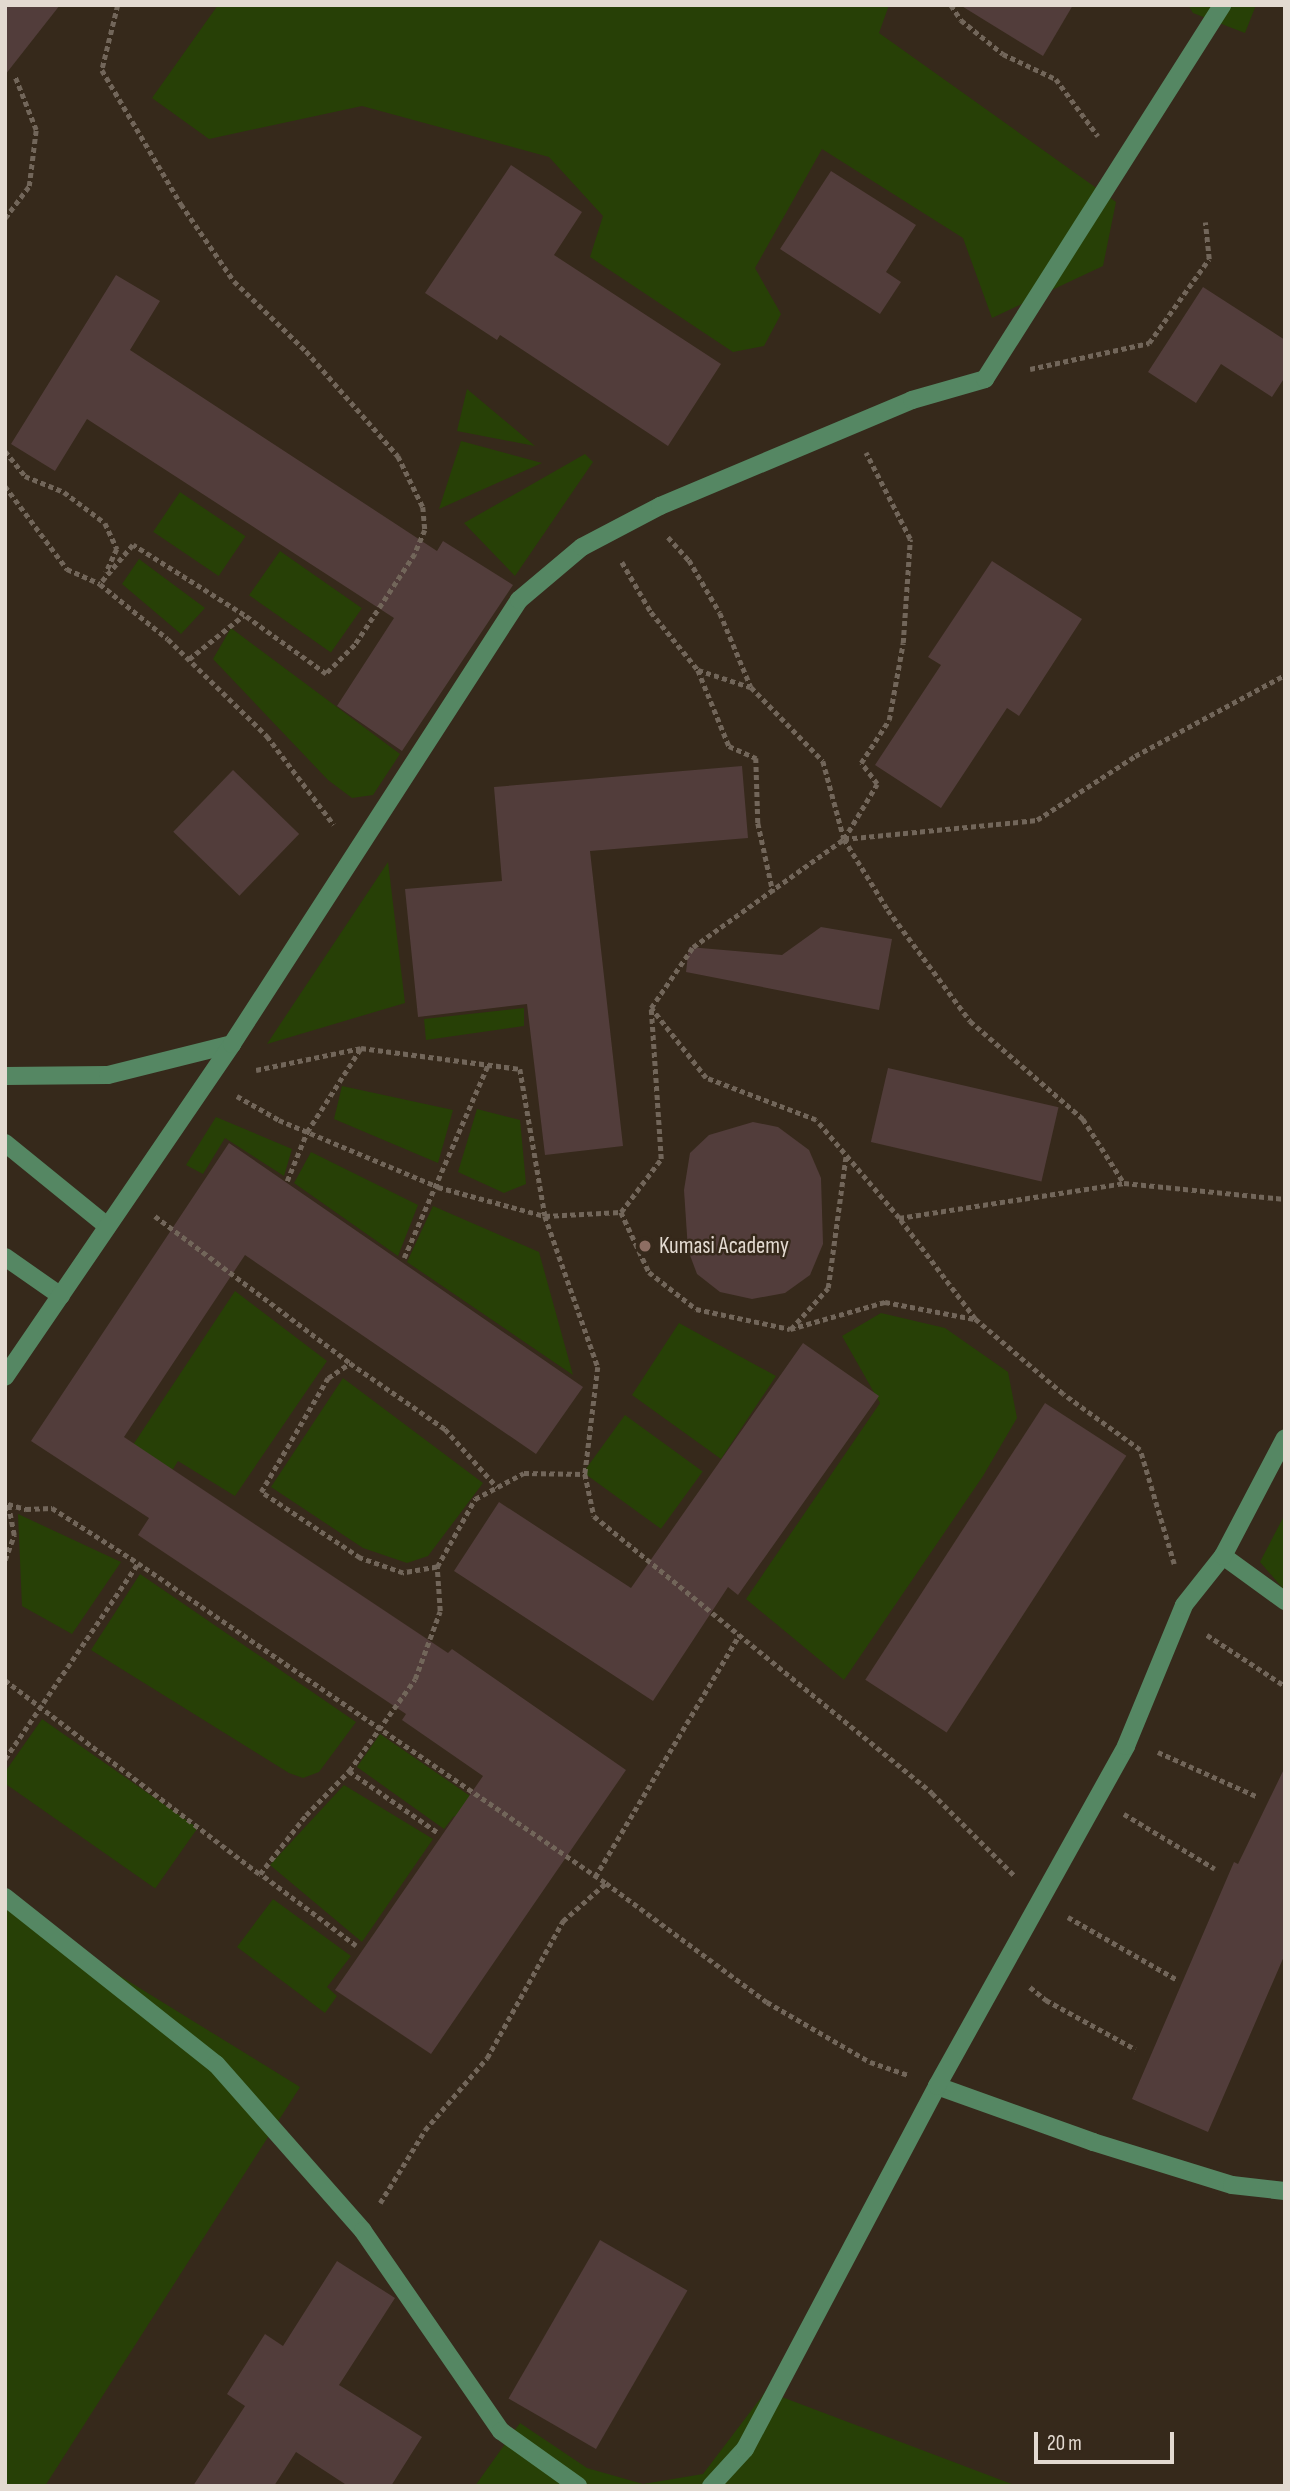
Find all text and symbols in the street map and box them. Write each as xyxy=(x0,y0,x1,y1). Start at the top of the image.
place label: Kumasi Academy xyxy=(659,1232,789,1260)
marker: Kumasi Academy xyxy=(637,1238,653,1254)
scale bar xyxy=(1038,2418,1178,2462)
text: 20 m xyxy=(1047,2431,1082,2456)

